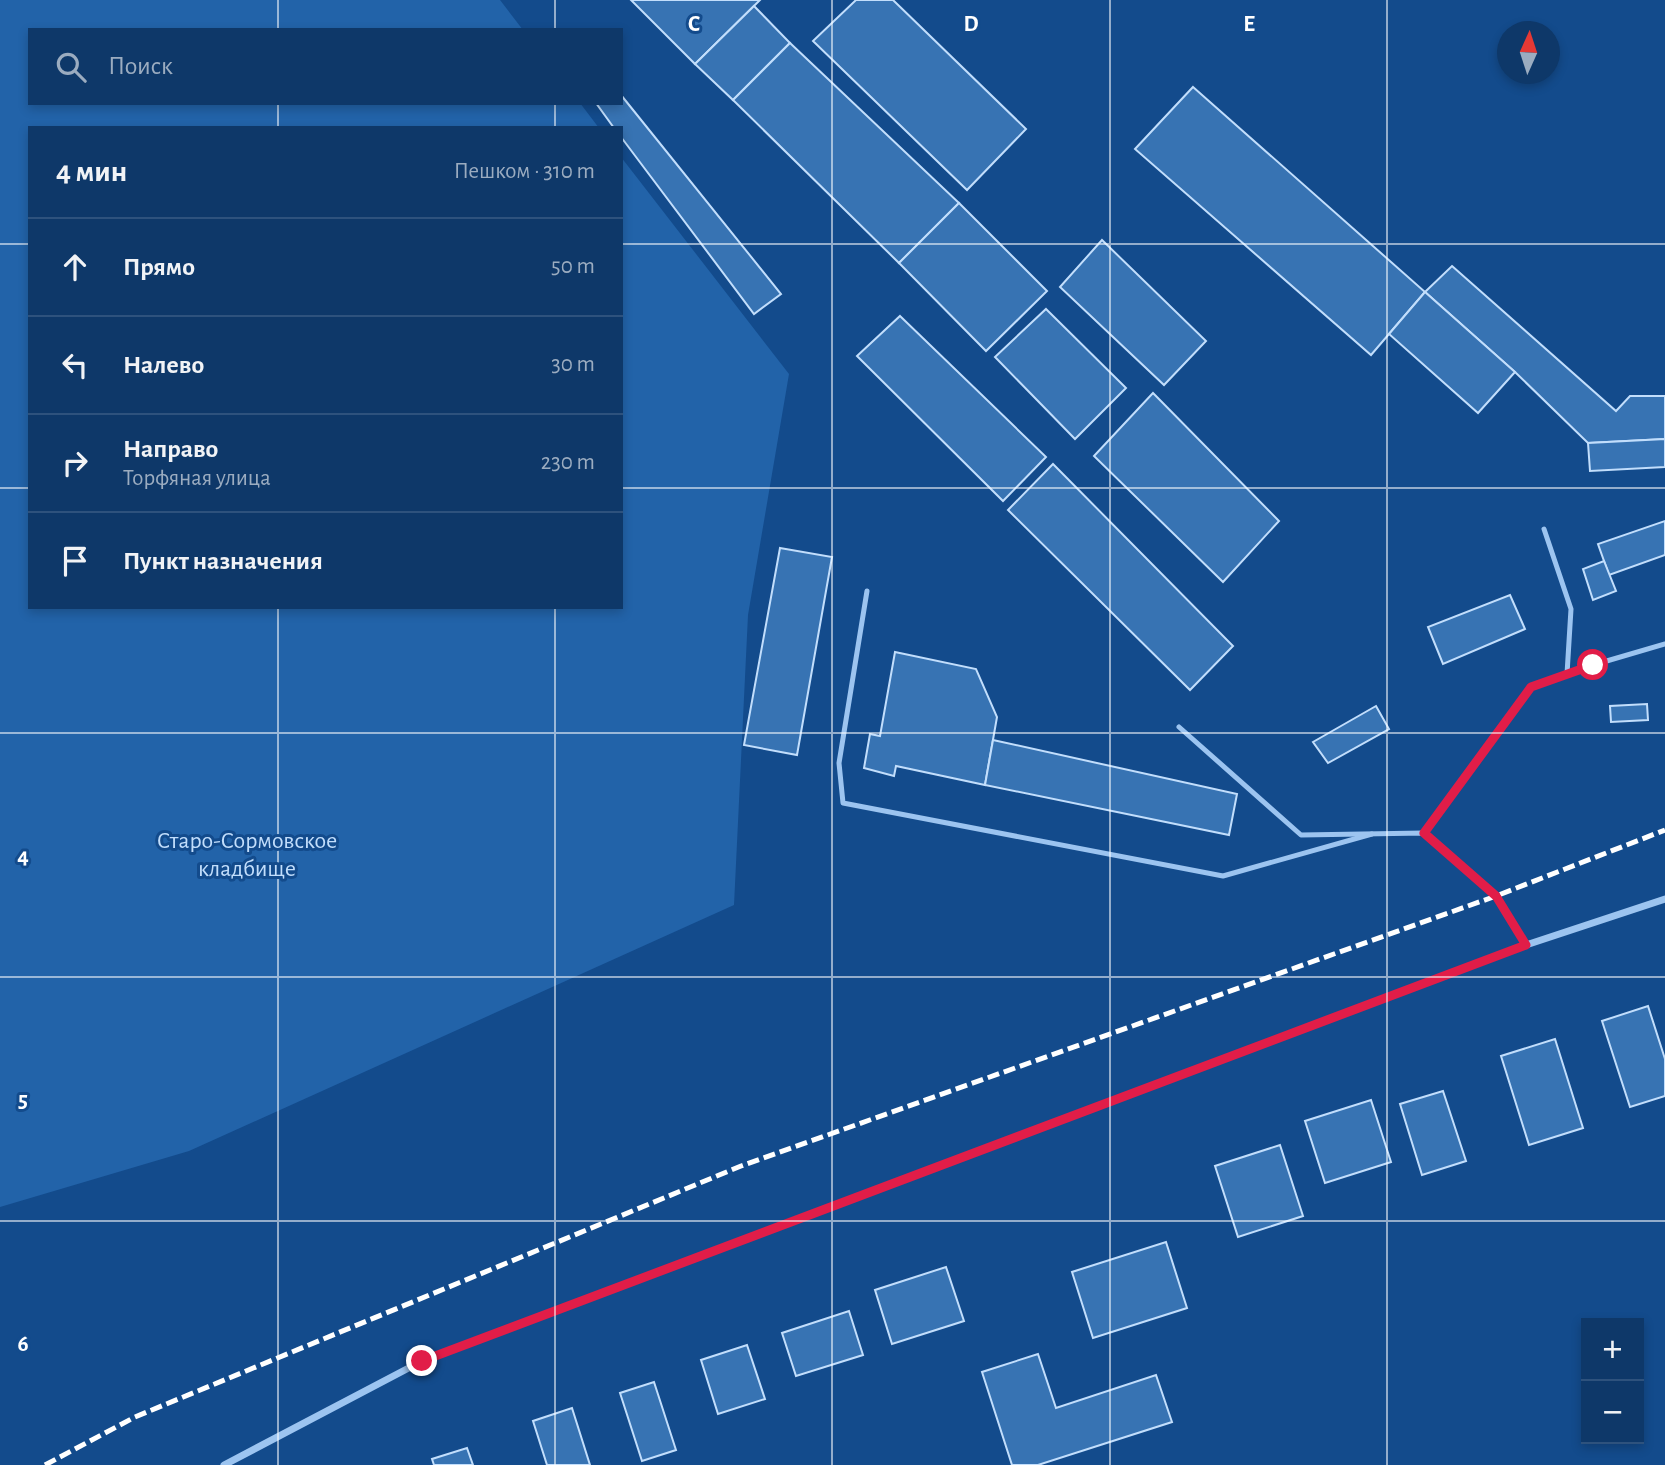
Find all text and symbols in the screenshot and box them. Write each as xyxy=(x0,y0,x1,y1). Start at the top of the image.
text: C xyxy=(688,13,700,36)
text: D xyxy=(963,13,979,36)
text: E xyxy=(1243,13,1255,36)
north arrow xyxy=(1497,21,1560,84)
search box xyxy=(28,28,623,105)
icon: search xyxy=(52,48,90,86)
text: Поиск xyxy=(108,53,173,79)
text: 4 мин xyxy=(56,157,127,187)
text: Пешком · 310 m xyxy=(454,160,595,183)
icon: ahead xyxy=(56,248,94,286)
text: Прямо xyxy=(123,254,195,280)
text: 50 m xyxy=(551,255,595,278)
icon: left xyxy=(56,346,94,384)
text: Налево xyxy=(123,352,204,378)
text: 30 m xyxy=(551,353,595,376)
text: Направо xyxy=(123,436,218,462)
icon: right xyxy=(56,444,94,482)
text: 230 m xyxy=(541,451,595,474)
text: Торфяная улица xyxy=(123,467,271,490)
icon: arrive xyxy=(56,542,94,580)
text: Пункт назначения xyxy=(123,548,323,574)
route start xyxy=(1577,649,1608,680)
park label: Старо-Сормовское кладбище xyxy=(157,829,337,881)
text: 4 xyxy=(17,845,29,868)
text: 5 xyxy=(18,1089,28,1112)
map controls xyxy=(1581,1318,1644,1444)
button: + xyxy=(1581,1318,1644,1381)
text: 6 xyxy=(17,1333,29,1356)
route end xyxy=(406,1345,437,1376)
button: − xyxy=(1581,1381,1644,1444)

